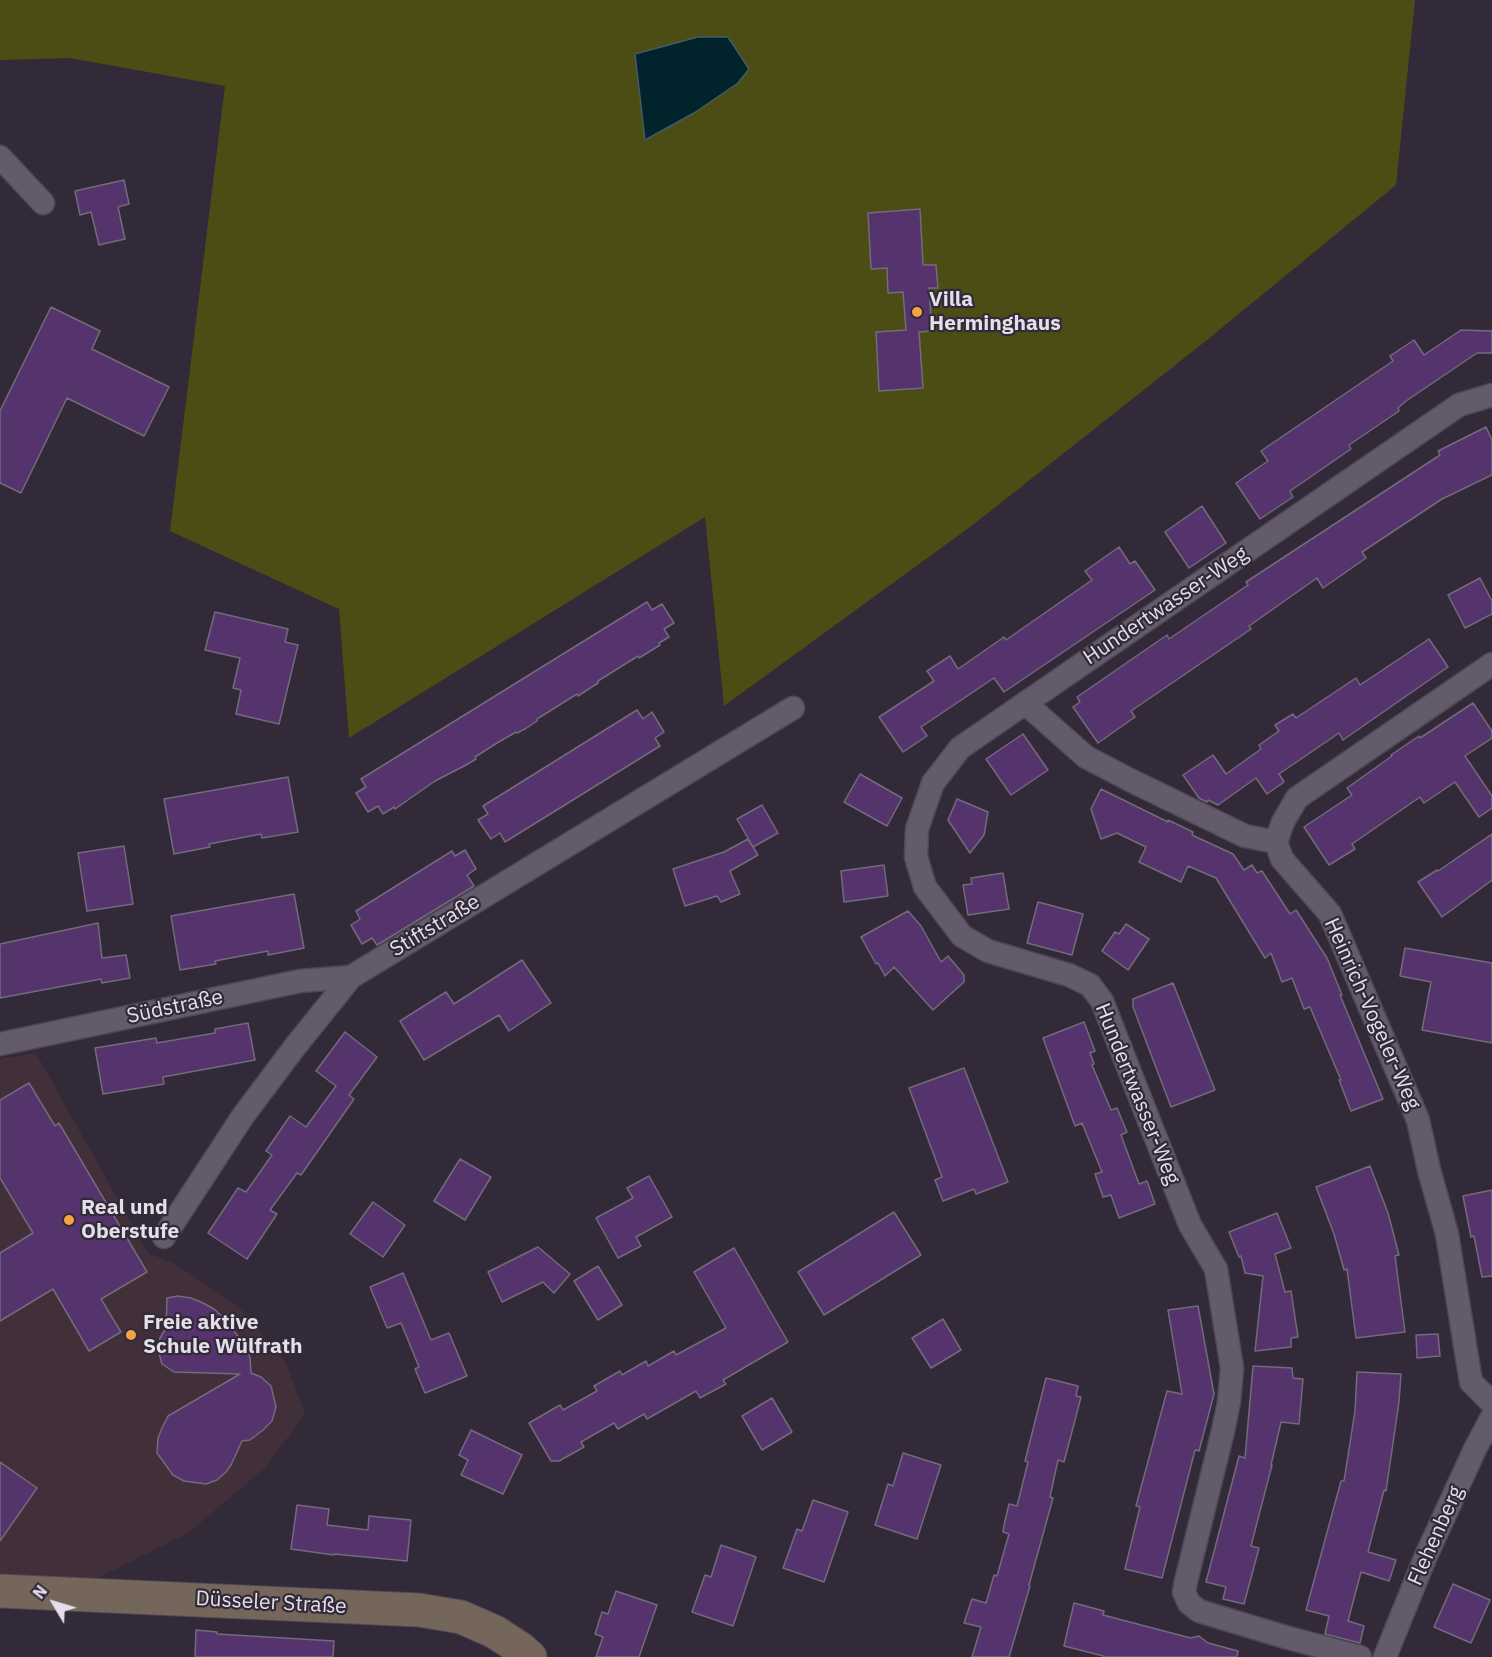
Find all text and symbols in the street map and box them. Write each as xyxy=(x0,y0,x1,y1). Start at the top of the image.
place label: Villa Herminghaus xyxy=(929,287,1061,337)
marker: Villa Herminghaus xyxy=(910,305,924,319)
street label: Hundertwasser-Weg xyxy=(1079,542,1253,670)
street label: Stiftstraße xyxy=(386,889,484,963)
street label: Heinrich-Vogeler-Weg xyxy=(1318,914,1426,1114)
street label: Südstraße xyxy=(125,985,225,1029)
street label: Hundertwasser-Weg xyxy=(1089,1000,1185,1188)
place label: Real und Oberstufe xyxy=(81,1195,179,1245)
marker: Real und Oberstufe xyxy=(62,1213,76,1227)
place label: Freie aktive Schule Wülfrath xyxy=(143,1310,302,1360)
marker: Freie aktive Schule Wülfrath xyxy=(124,1328,138,1342)
street label: Flehenberg xyxy=(1403,1482,1469,1590)
north arrow xyxy=(24,1573,84,1633)
text: N xyxy=(28,1581,51,1603)
street label: Düsseler Straße xyxy=(195,1586,347,1620)

